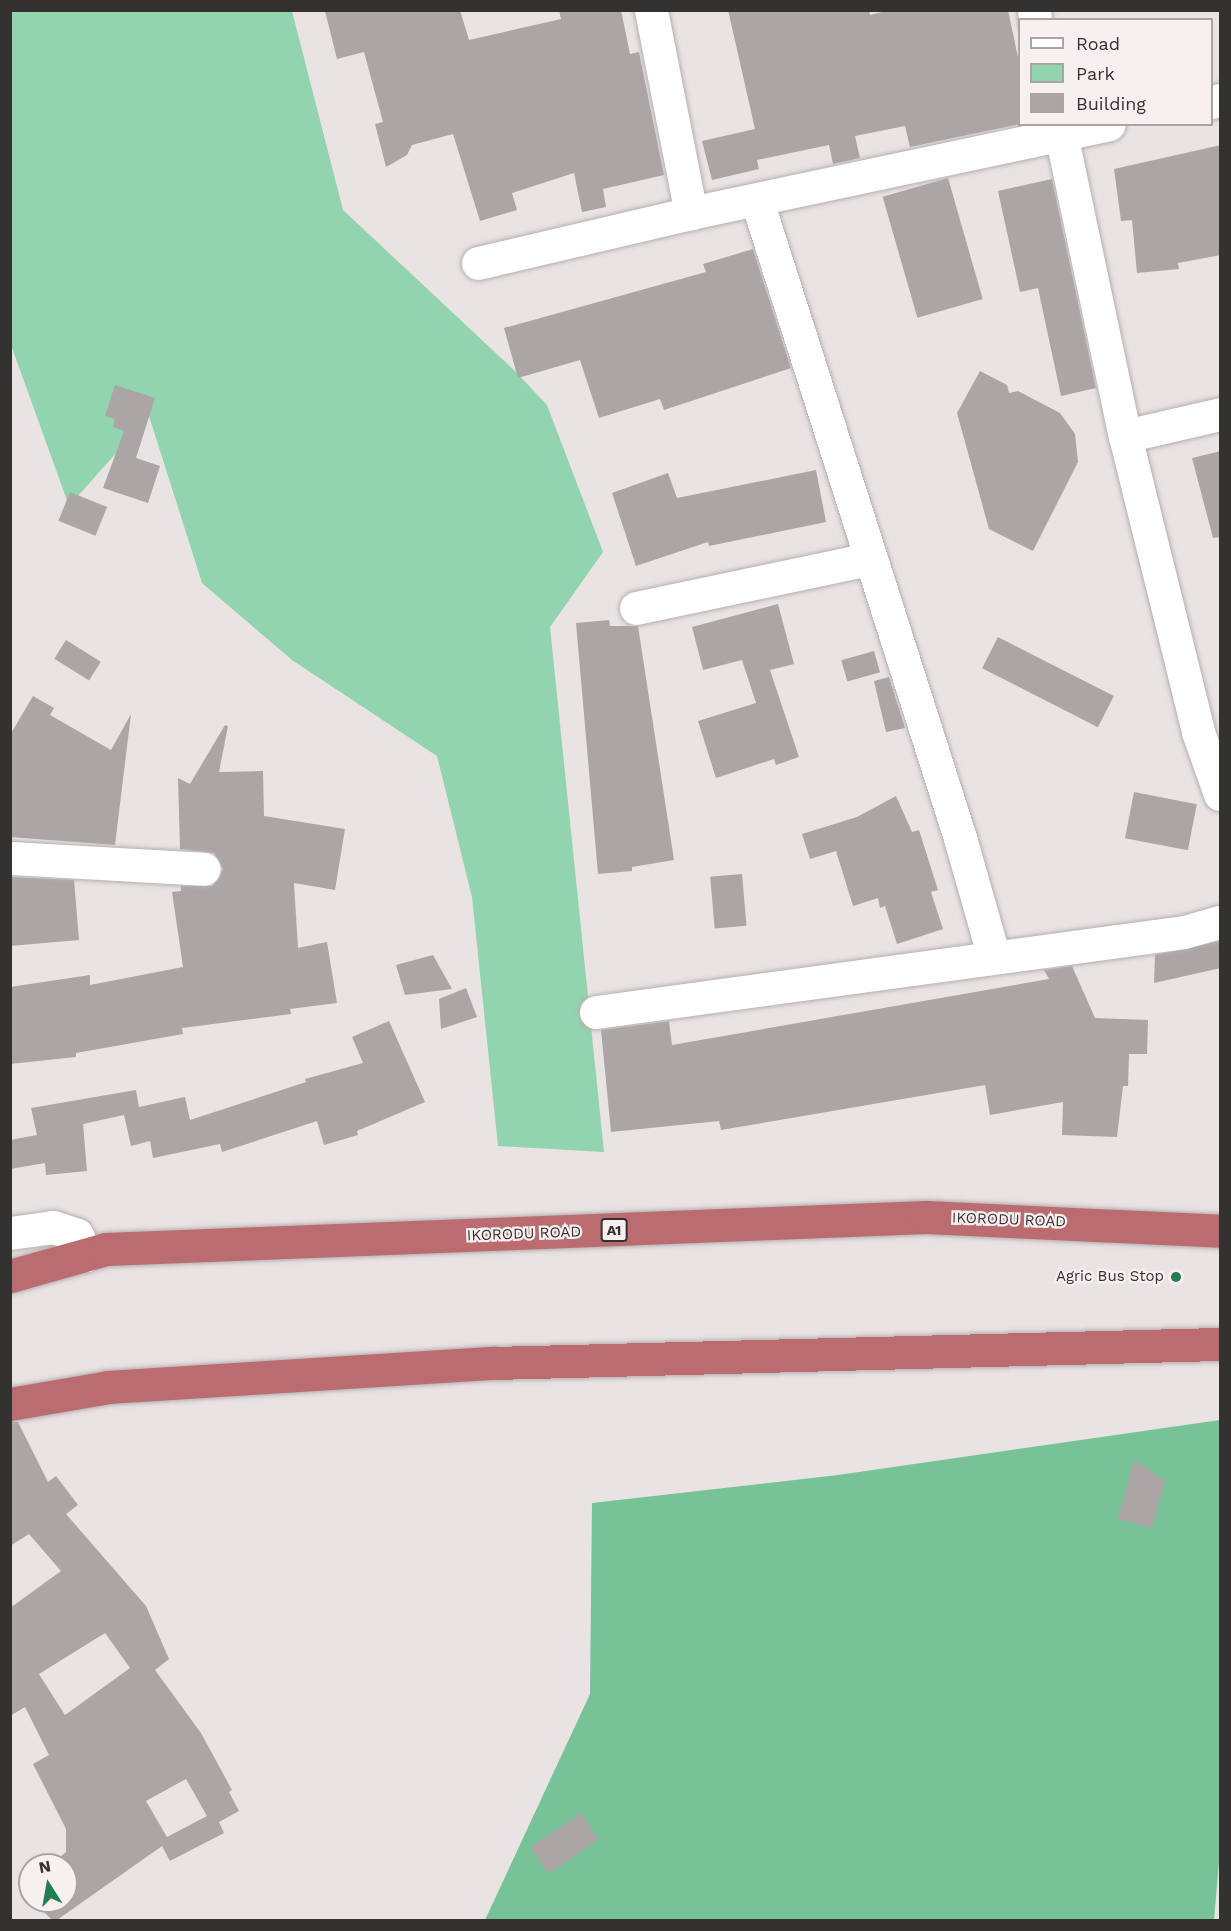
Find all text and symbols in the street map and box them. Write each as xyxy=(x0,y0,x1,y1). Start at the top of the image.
legend xyxy=(1018,18,1213,126)
text: Road xyxy=(1076,33,1120,54)
text: Park xyxy=(1076,63,1115,84)
text: Building xyxy=(1076,93,1146,114)
street label: IKORODU ROAD xyxy=(952,1209,1066,1231)
road number: A1 xyxy=(600,1219,628,1241)
street label: IKORODU ROAD xyxy=(467,1223,581,1245)
place label: Agric Bus Stop xyxy=(1056,1268,1164,1286)
marker: Agric Bus Stop xyxy=(1169,1270,1183,1284)
north arrow xyxy=(18,1853,78,1913)
text: N xyxy=(37,1856,52,1877)

